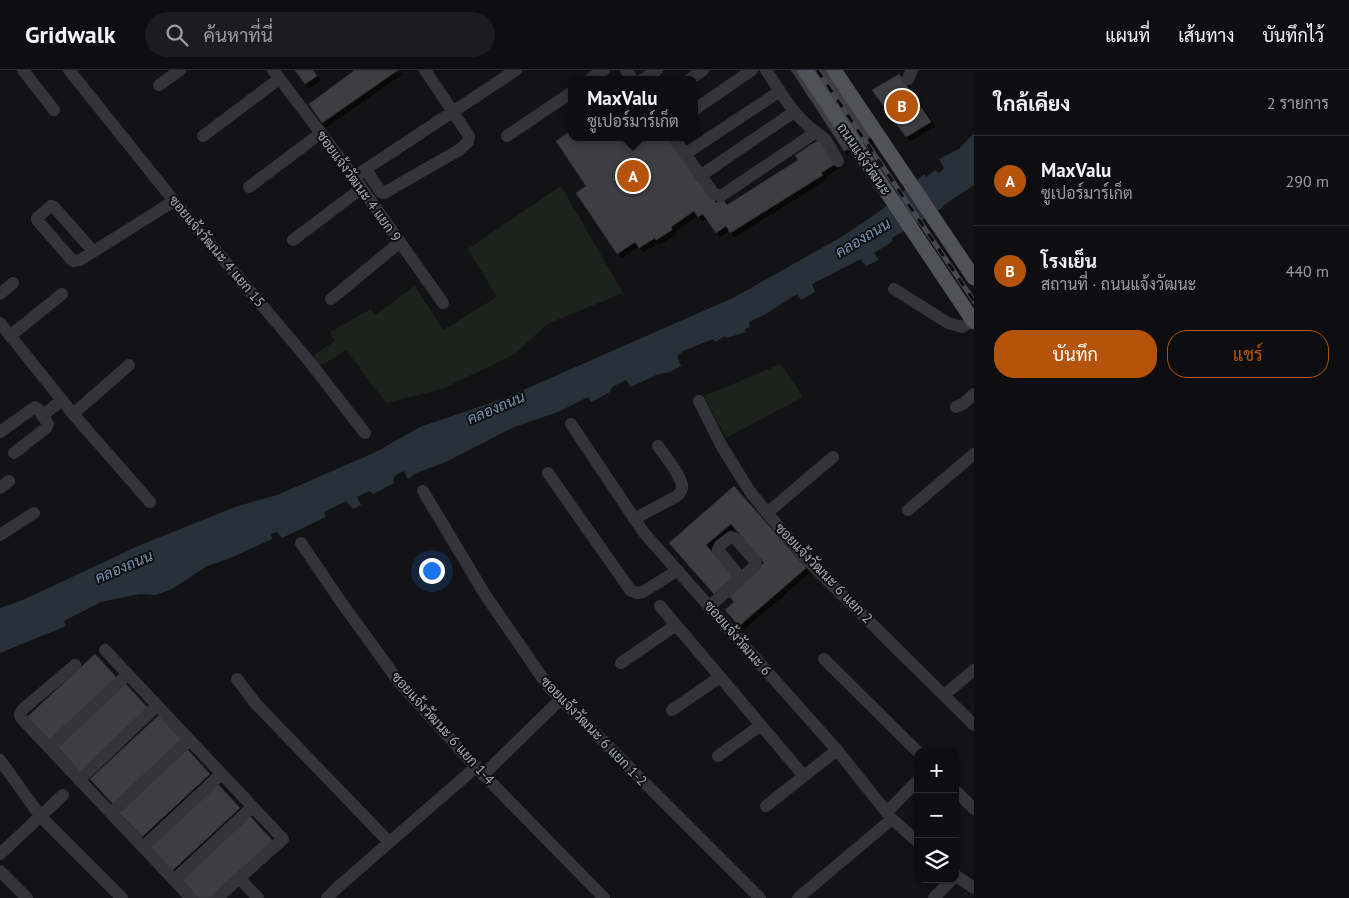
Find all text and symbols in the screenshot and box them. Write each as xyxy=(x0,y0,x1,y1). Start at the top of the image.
search box xyxy=(145,12,495,57)
text: Gridwalk xyxy=(25,19,115,50)
icon: search xyxy=(163,21,191,49)
text: ค้นหาที่นี่ xyxy=(203,23,273,47)
text: แผนที่ xyxy=(1105,24,1150,47)
text: เส้นทาง xyxy=(1178,24,1234,47)
text: บันทึกไว้ xyxy=(1262,24,1324,47)
popup xyxy=(568,76,698,141)
text: MaxValu xyxy=(587,86,657,110)
pin: B xyxy=(886,87,918,125)
text: ใกล้เคียง xyxy=(994,90,1070,117)
text: 2 รายการ xyxy=(1267,93,1329,113)
text: ซูเปอร์มาร์เก็ต xyxy=(587,111,679,131)
street label: ถนนแจ้งวัฒนะ xyxy=(833,119,895,199)
street label: ซอยแจ้งวัฒนะ 4 แยก 9 xyxy=(313,127,405,245)
pin: A xyxy=(617,157,649,195)
text: MaxValu xyxy=(1041,158,1111,182)
text: A xyxy=(1005,171,1015,191)
text: 290 m xyxy=(1286,171,1329,191)
text: ซูเปอร์มาร์เก็ต xyxy=(1041,183,1133,203)
street label: ซอยแจ้งวัฒนะ 4 แยก 15 xyxy=(165,191,269,311)
water label: คลองถนน xyxy=(832,213,894,261)
text: โรงเย็น xyxy=(1041,249,1097,273)
text: B xyxy=(1005,261,1015,281)
text: 440 m xyxy=(1286,261,1329,281)
text: สถานที่ · ถนนแจ้งวัฒนะ xyxy=(1041,274,1196,294)
button: บันทึก xyxy=(994,330,1157,378)
button: แชร์ xyxy=(1167,330,1329,378)
water label: คลองถนน xyxy=(464,387,528,428)
street label: ซอยแจ้งวัฒนะ 6 แยก 2 xyxy=(771,519,877,627)
water label: คลองถนน xyxy=(92,546,156,587)
your location xyxy=(419,558,445,584)
street label: ซอยแจ้งวัฒนะ 6 xyxy=(700,597,776,679)
street label: ซอยแจ้งวัฒนะ 6 แยก 1-4 xyxy=(388,668,499,788)
street label: ซอยแจ้งวัฒนะ 6 แยก 1-2 xyxy=(537,672,651,790)
map controls xyxy=(914,748,959,883)
button: + xyxy=(914,748,959,793)
button: − xyxy=(914,793,959,838)
button: layers xyxy=(914,838,959,883)

